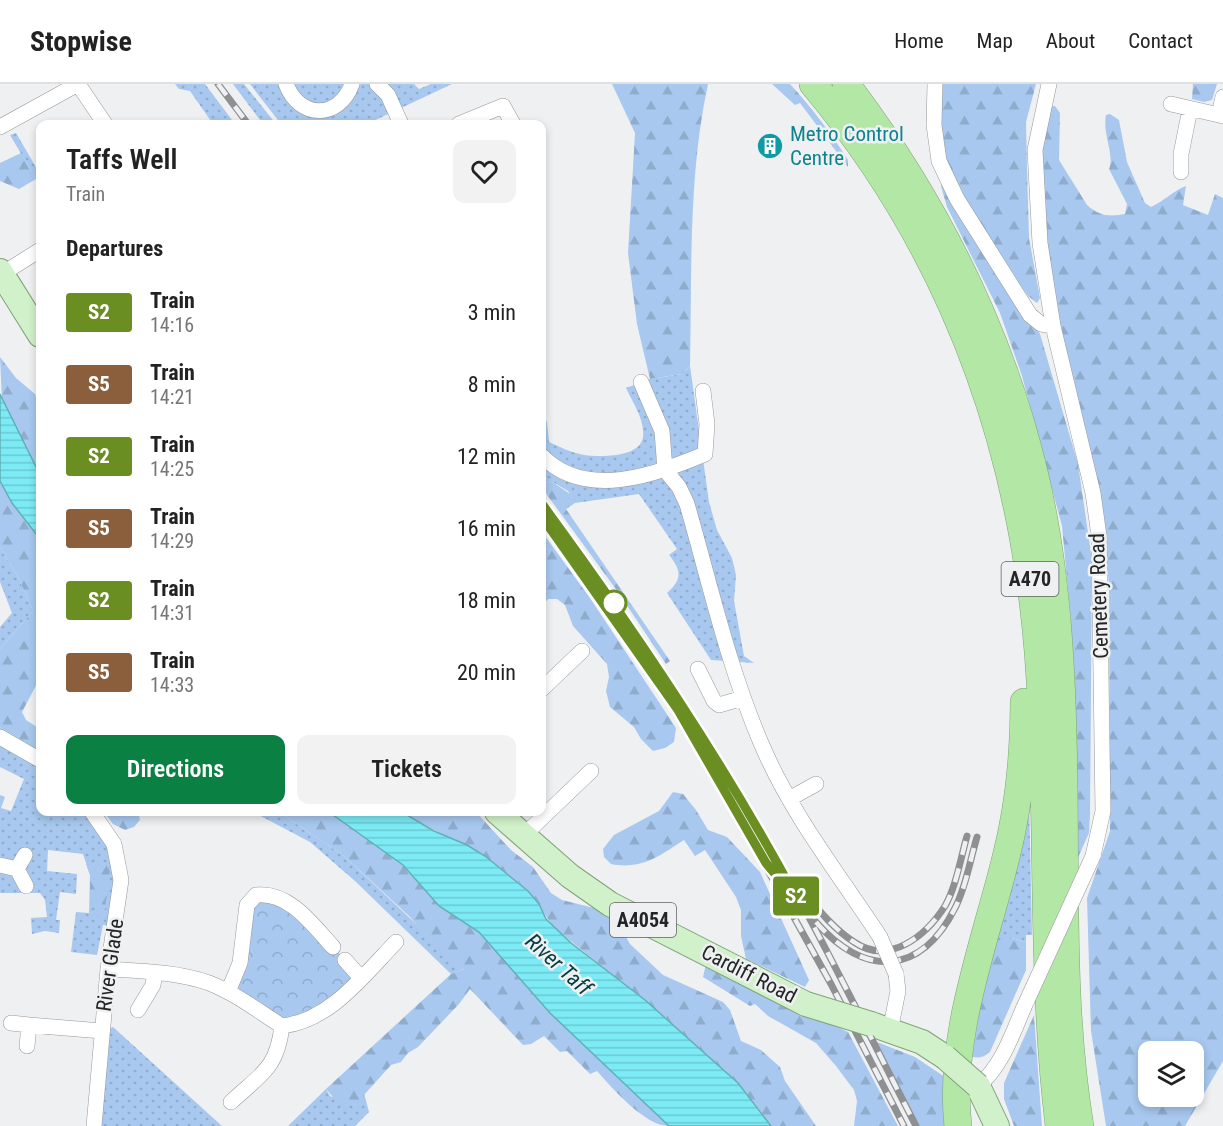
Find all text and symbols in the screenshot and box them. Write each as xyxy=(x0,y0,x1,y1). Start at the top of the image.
text: Stopwise xyxy=(30,25,132,58)
text: Home xyxy=(894,29,944,53)
text: Map xyxy=(977,29,1013,53)
text: About xyxy=(1046,29,1095,53)
text: Contact xyxy=(1128,29,1193,53)
place label: Metro Control Centre xyxy=(790,122,904,170)
building icon: Metro Control Centre xyxy=(755,131,785,161)
button: heart xyxy=(453,140,516,203)
text: Taffs Well xyxy=(66,143,177,176)
text: Train xyxy=(66,182,105,206)
text: Departures xyxy=(66,236,163,261)
text: Train xyxy=(150,288,195,313)
text: S2 xyxy=(88,300,110,324)
text: 3 min xyxy=(468,300,516,325)
text: 14:16 xyxy=(150,313,194,337)
text: Train xyxy=(150,360,195,385)
text: S5 xyxy=(88,372,110,396)
text: 8 min xyxy=(468,372,516,397)
text: 14:21 xyxy=(150,385,194,409)
text: Train xyxy=(150,432,195,457)
text: S2 xyxy=(88,444,110,468)
text: 12 min xyxy=(457,444,516,469)
text: 14:25 xyxy=(150,457,194,481)
text: Train xyxy=(150,504,195,529)
text: S5 xyxy=(88,516,110,540)
text: 16 min xyxy=(457,516,516,541)
text: 14:29 xyxy=(150,529,194,553)
street label: Cemetery Road xyxy=(1085,533,1113,659)
road number: A470 xyxy=(1002,562,1058,596)
text: Train xyxy=(150,576,195,601)
text: S2 xyxy=(88,588,110,612)
text: 18 min xyxy=(457,588,516,613)
unlabelled marker xyxy=(601,590,627,616)
text: 14:31 xyxy=(150,601,194,625)
text: Train xyxy=(150,648,195,673)
text: S5 xyxy=(88,660,110,684)
text: 20 min xyxy=(457,660,516,685)
text: 14:33 xyxy=(150,673,194,697)
button: Directions xyxy=(66,735,285,804)
button: Tickets xyxy=(297,735,516,804)
line badge: S2 xyxy=(769,876,823,916)
text: S2 xyxy=(785,884,807,908)
road number: A4054 xyxy=(610,903,676,937)
street label: River Glade xyxy=(92,917,128,1013)
water label: River Taff xyxy=(521,928,598,1002)
street label: Cardiff Road xyxy=(697,940,801,1008)
map controls xyxy=(1138,1041,1204,1107)
button: layers xyxy=(1138,1041,1204,1107)

